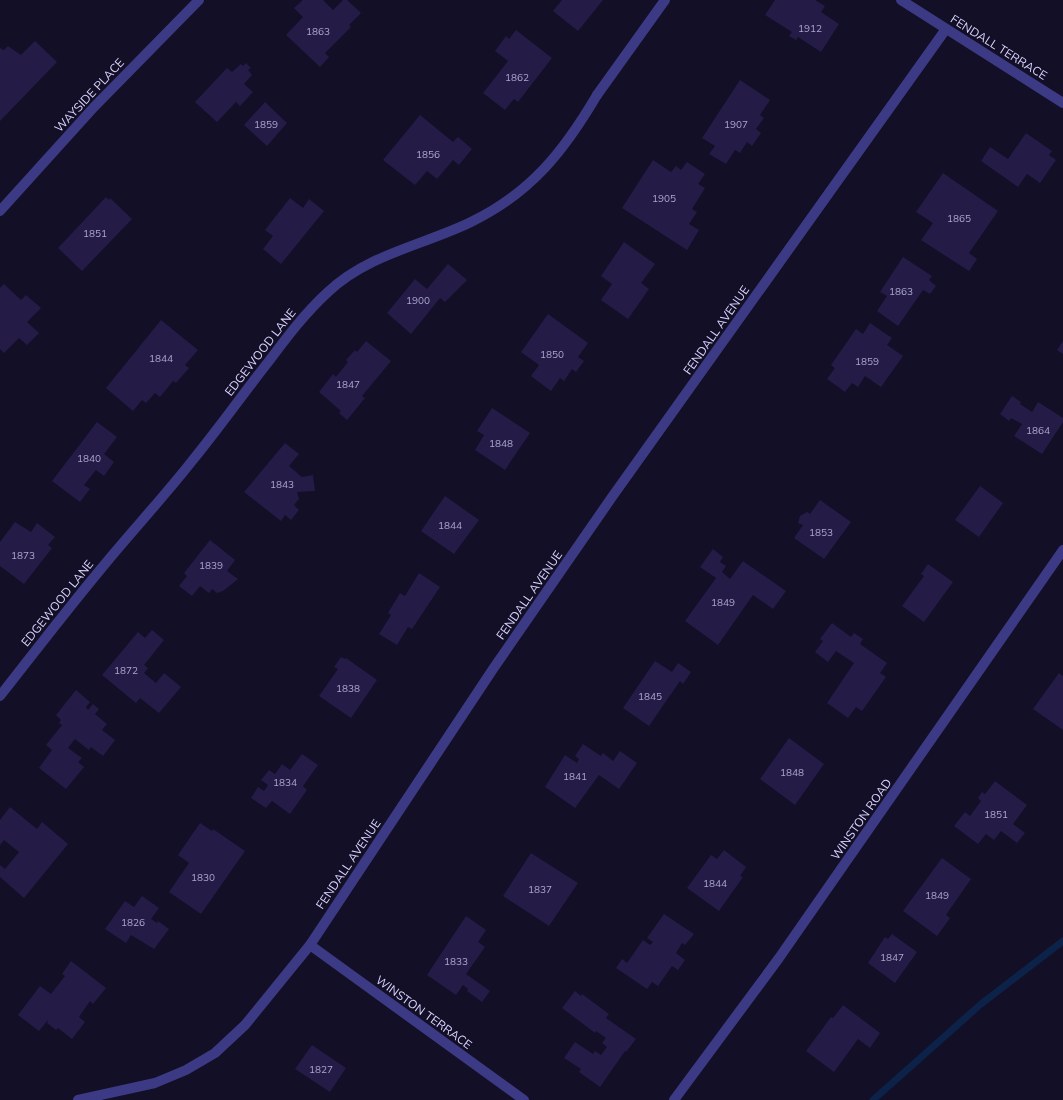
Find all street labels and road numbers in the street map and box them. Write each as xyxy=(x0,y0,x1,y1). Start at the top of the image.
street label: FENDALL TERRACE xyxy=(948,11,1050,83)
street label: WAYSIDE PLACE xyxy=(51,55,127,135)
street label: FENDALL AVENUE xyxy=(680,283,752,377)
street label: EDGEWOOD LANE xyxy=(221,305,299,399)
street label: FENDALL AVENUE xyxy=(493,548,565,642)
street label: EDGEWOOD LANE xyxy=(18,557,96,649)
street label: WINSTON ROAD xyxy=(827,775,895,863)
street label: FENDALL AVENUE xyxy=(312,816,384,912)
street label: WINSTON TERRACE xyxy=(373,972,475,1052)

